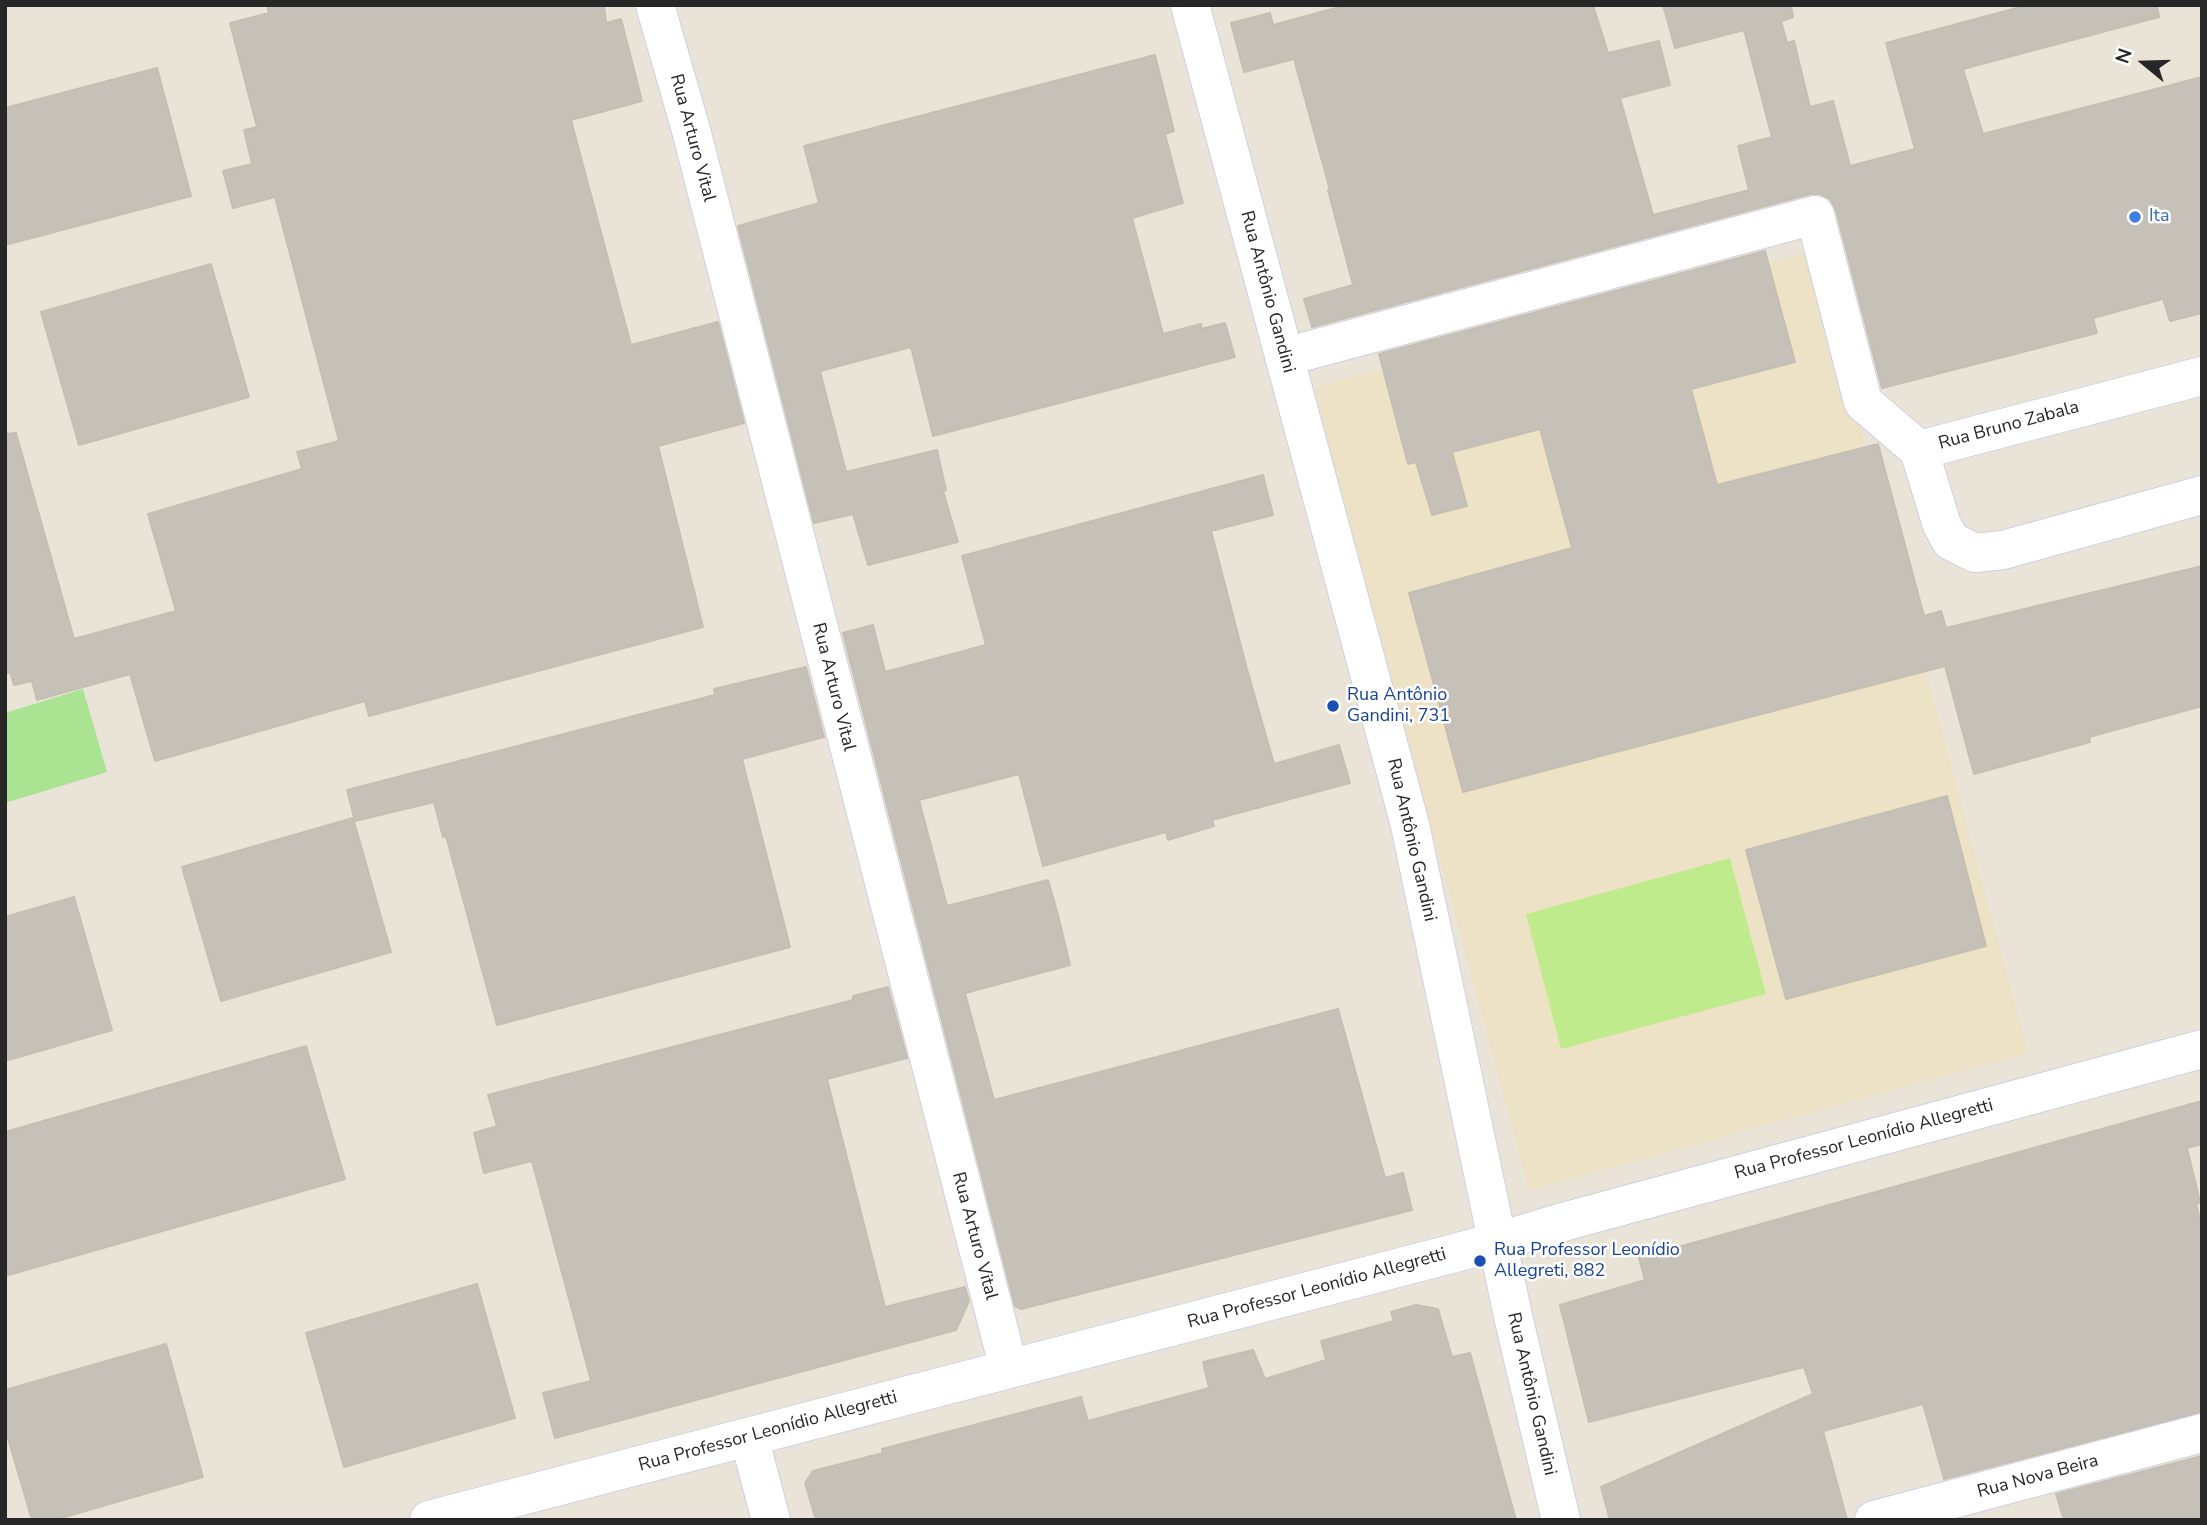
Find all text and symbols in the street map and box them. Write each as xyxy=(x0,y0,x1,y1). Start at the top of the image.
north arrow xyxy=(2109,28,2179,98)
text: N xyxy=(2110,45,2139,67)
street label: Rua Arturo Vital xyxy=(665,72,719,204)
place label: Ita xyxy=(2149,206,2169,228)
street label: Rua Antônio Gandini xyxy=(1235,209,1299,375)
marker: Ita xyxy=(2127,209,2143,225)
street label: Rua Bruno Zabala xyxy=(1936,397,2082,455)
street label: Rua Arturo Vital xyxy=(807,621,859,753)
place label: Rua Antônio Gandini, 731 xyxy=(1347,685,1450,728)
marker: Rua Antônio Gandini, 731 xyxy=(1325,698,1341,714)
street label: Rua Antônio Gandini xyxy=(1382,756,1440,924)
street label: Rua Professor Leonídio Allegretti xyxy=(1732,1095,1996,1185)
street label: Rua Arturo Vital xyxy=(947,1170,1001,1302)
place label: Rua Professor Leonídio Allegreti, 882 xyxy=(1494,1240,1680,1282)
street label: Rua Professor Leonídio Allegretti xyxy=(1185,1244,1449,1334)
marker: Rua Professor Leonídio Allegreti, 882 xyxy=(1472,1253,1488,1269)
street label: Rua Antônio Gandini xyxy=(1502,1310,1560,1478)
street label: Rua Professor Leonídio Allegretti xyxy=(636,1387,900,1477)
street label: Rua Nova Beira xyxy=(1975,1450,2101,1504)

